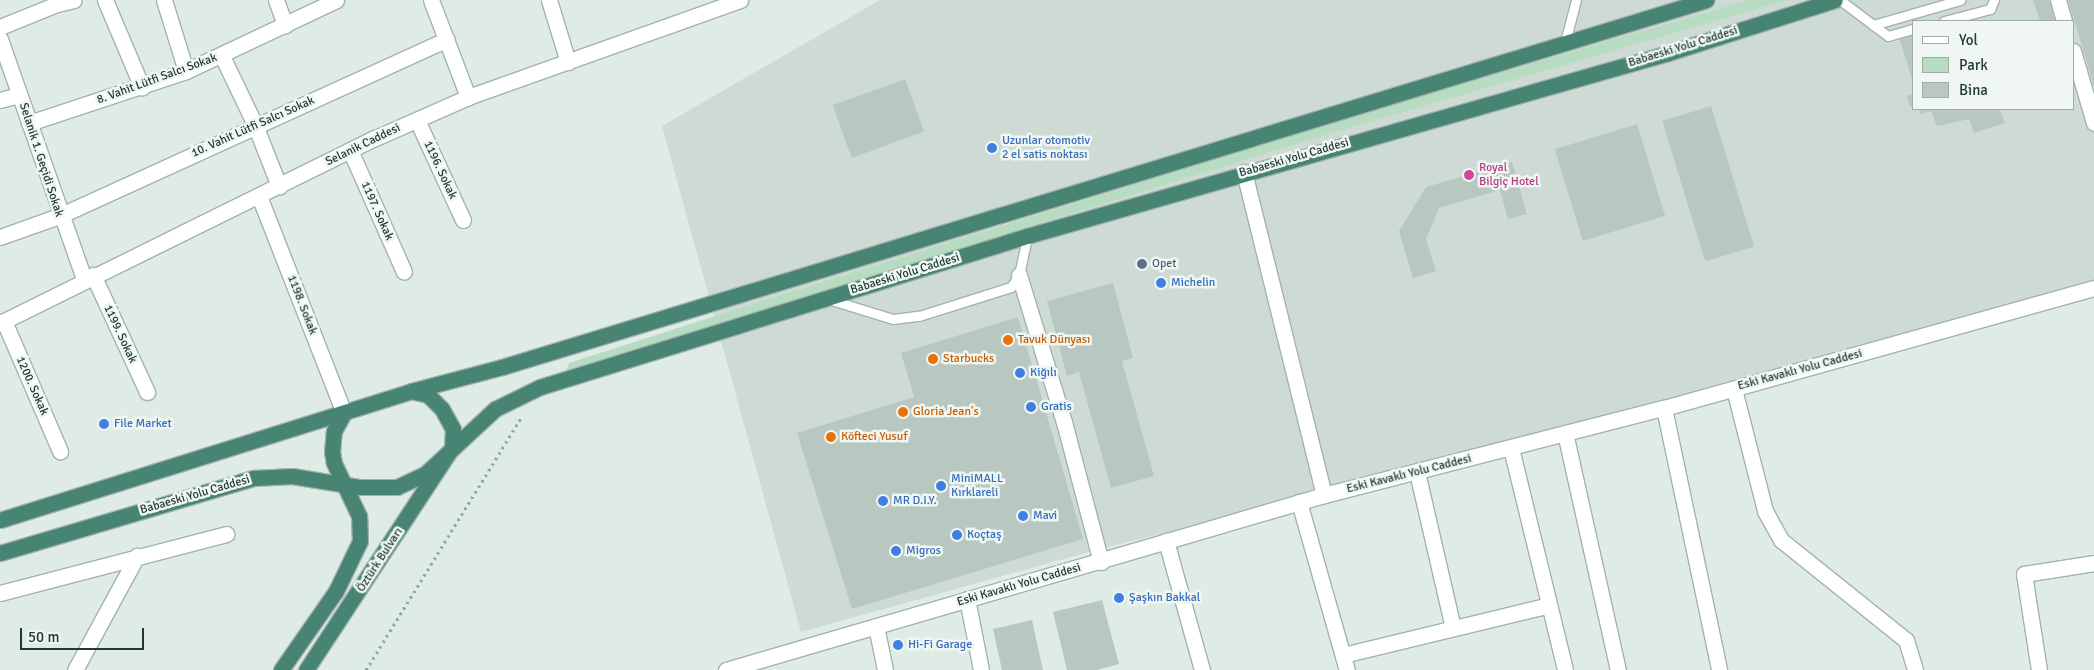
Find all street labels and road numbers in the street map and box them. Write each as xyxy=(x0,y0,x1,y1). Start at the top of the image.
street label: Babaeski Yolu Caddesi xyxy=(1627,24,1739,70)
street label: 8. Vahit Lütfi Salcı Sokak xyxy=(95,51,219,107)
street label: 10. Vahit Lütfi Salcı Sokak xyxy=(189,93,317,161)
street label: Selanik 1. Geçidi Sokak xyxy=(16,101,66,219)
street label: Selanik Caddesi xyxy=(323,121,403,169)
street label: Babaeski Yolu Caddesi xyxy=(1238,135,1350,181)
street label: 1196. Sokak xyxy=(420,139,460,201)
street label: 1197. Sokak xyxy=(358,179,396,243)
street label: Babaeski Yolu Caddesi xyxy=(849,251,961,297)
street label: 1198. Sokak xyxy=(284,273,320,337)
street label: 1199. Sokak xyxy=(100,303,140,365)
street label: Eski Kavaklı Yolu Caddesi xyxy=(1736,346,1864,394)
street label: 1200. Sokak xyxy=(13,354,51,418)
street label: Eski Kavaklı Yolu Caddesi xyxy=(1345,451,1473,497)
street label: Babaeski Yolu Caddesi xyxy=(139,472,251,518)
street label: Öztürk Bulvarı xyxy=(354,525,406,595)
street label: Eski Kavaklı Yolu Caddesi xyxy=(955,560,1083,610)

